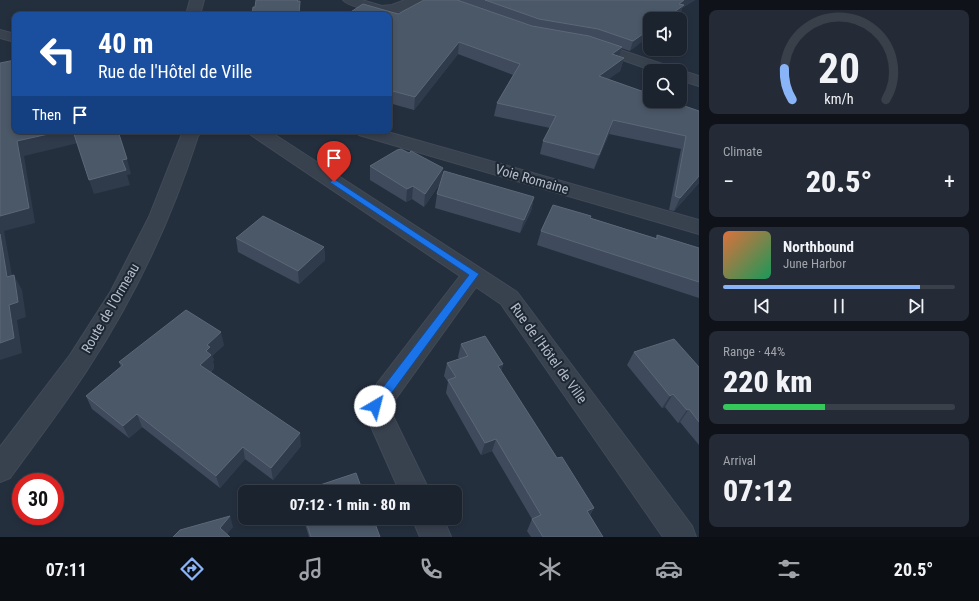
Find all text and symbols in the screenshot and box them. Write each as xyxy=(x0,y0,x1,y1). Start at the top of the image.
map controls xyxy=(643,12,687,108)
button: sound xyxy=(643,12,687,56)
text: 40 m xyxy=(98,27,154,60)
icon: left xyxy=(32,28,84,80)
text: 20 xyxy=(818,44,860,93)
text: Rue de l'Hôtel de Ville xyxy=(98,61,252,82)
button: search xyxy=(643,64,687,108)
text: km/h xyxy=(824,91,854,107)
icon: arrive xyxy=(69,104,91,126)
text: Then xyxy=(32,106,61,124)
pin xyxy=(317,141,351,182)
text: Climate xyxy=(723,144,762,159)
icon: arrive xyxy=(323,147,345,169)
street label: Voie Romaine xyxy=(493,161,571,197)
text: 20.5° xyxy=(806,164,872,199)
text: − xyxy=(723,169,734,194)
text: + xyxy=(944,169,955,194)
text: Northbound xyxy=(783,238,854,256)
text: June Harbor xyxy=(783,256,846,271)
street label: Route de l'Ormeau xyxy=(78,260,142,356)
icon: previous xyxy=(751,295,773,317)
icon: pause xyxy=(828,295,850,317)
icon: next xyxy=(905,295,927,317)
street label: Rue de l'Hôtel de Ville xyxy=(507,300,591,407)
text: Range · 44% xyxy=(723,344,785,359)
text: 220 km xyxy=(723,364,812,399)
position arrow xyxy=(354,385,396,427)
text: Arrival xyxy=(723,453,756,468)
speed limit sign: 30 xyxy=(12,473,64,525)
text: 07:12 xyxy=(723,473,792,508)
text: 07:12 · 1 min · 80 m xyxy=(290,496,410,514)
icon: directions xyxy=(178,555,206,583)
icon: music xyxy=(297,555,325,583)
icon: phone xyxy=(417,555,445,583)
icon: climate xyxy=(536,555,564,583)
icon: car xyxy=(655,555,683,583)
icon: filters xyxy=(775,555,803,583)
text: 07:11 xyxy=(46,559,87,580)
text: 20.5° xyxy=(894,559,933,580)

